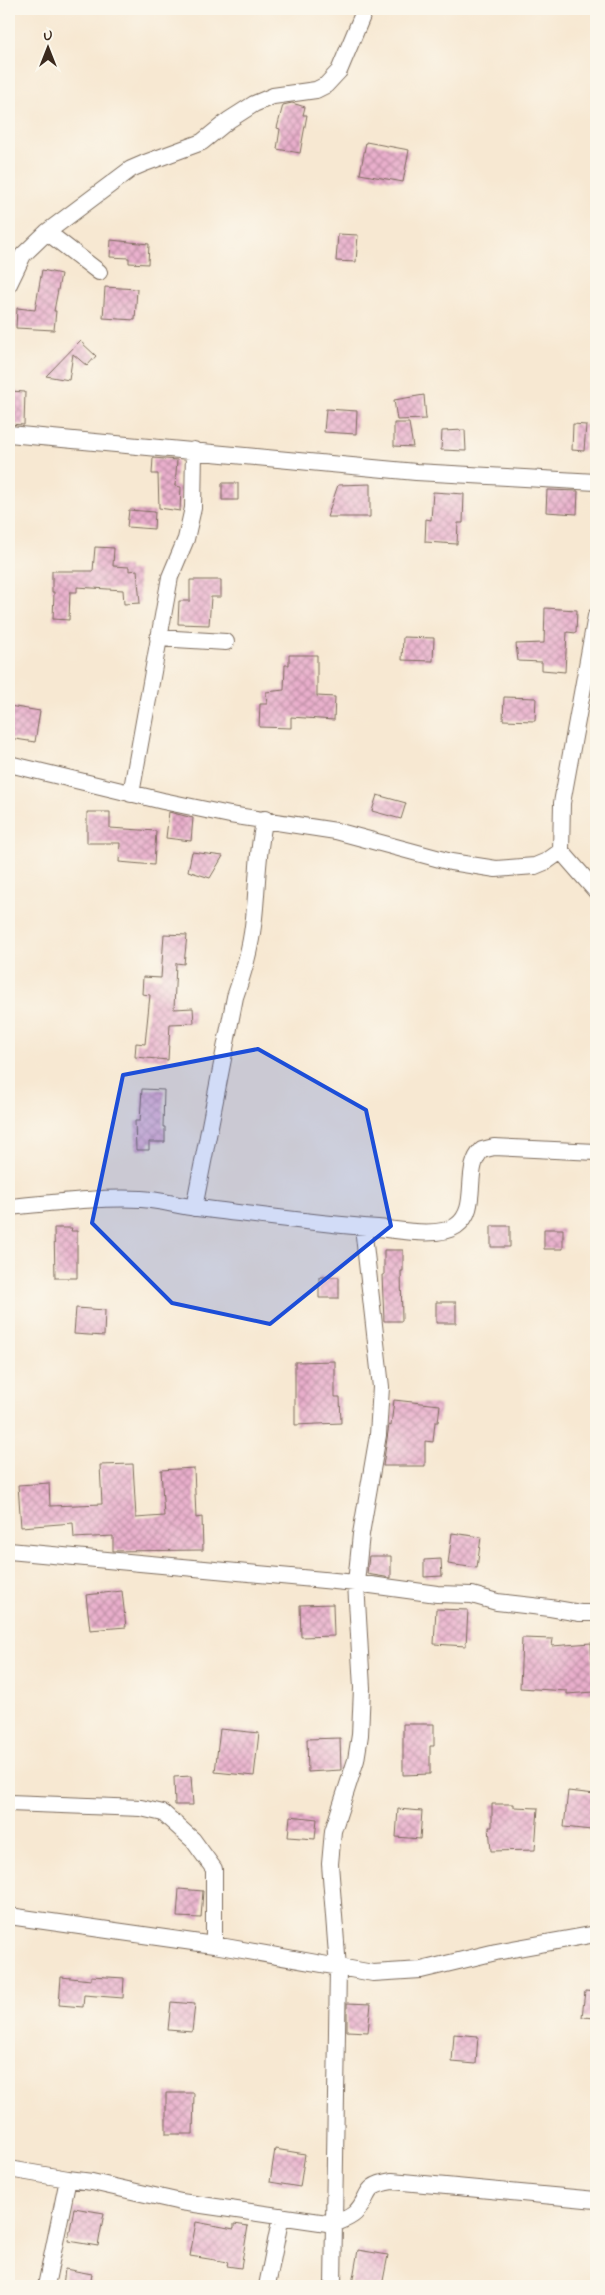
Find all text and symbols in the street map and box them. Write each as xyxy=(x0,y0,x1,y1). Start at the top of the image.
north arrow xyxy=(22,22,72,72)
text: U xyxy=(43,27,53,45)

